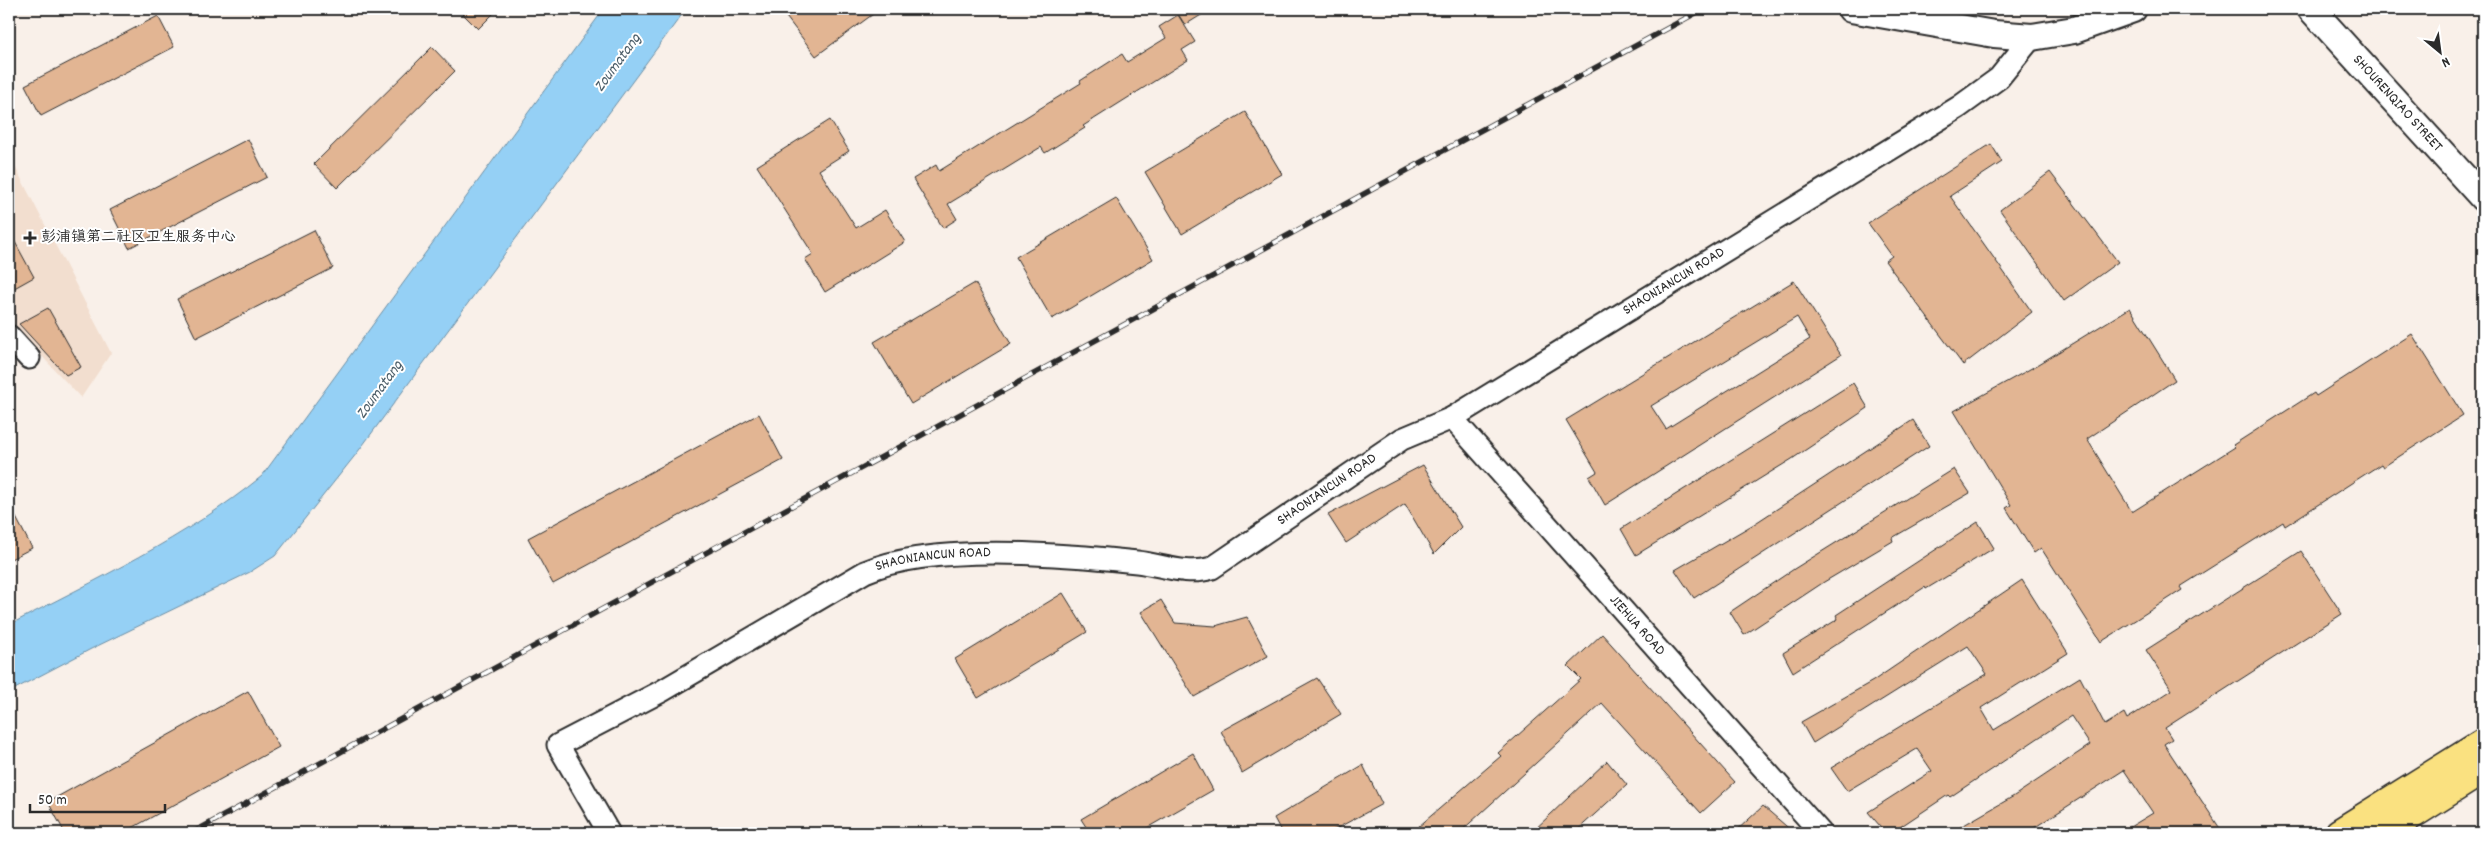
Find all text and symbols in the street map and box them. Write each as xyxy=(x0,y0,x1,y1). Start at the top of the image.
water label: Zoumatang xyxy=(589,28,648,97)
north arrow xyxy=(2414,28,2464,78)
street label: SHOURENQIAO STREET xyxy=(2349,51,2445,155)
place label: 彭浦镇第二社区卫生服务中心 xyxy=(41,227,236,249)
marker: 彭浦镇第二社区卫生服务中心 xyxy=(23,231,37,245)
street label: SHAONIANCUN ROAD xyxy=(1619,242,1729,322)
water label: Zoumatang xyxy=(351,355,410,424)
street label: SHAONIANCUN ROAD xyxy=(1273,448,1382,532)
street label: SHAONIANCUN ROAD xyxy=(872,542,991,578)
street label: JIEHUA ROAD xyxy=(1603,590,1670,661)
scale bar xyxy=(30,782,165,814)
text: 50 m xyxy=(38,790,67,812)

